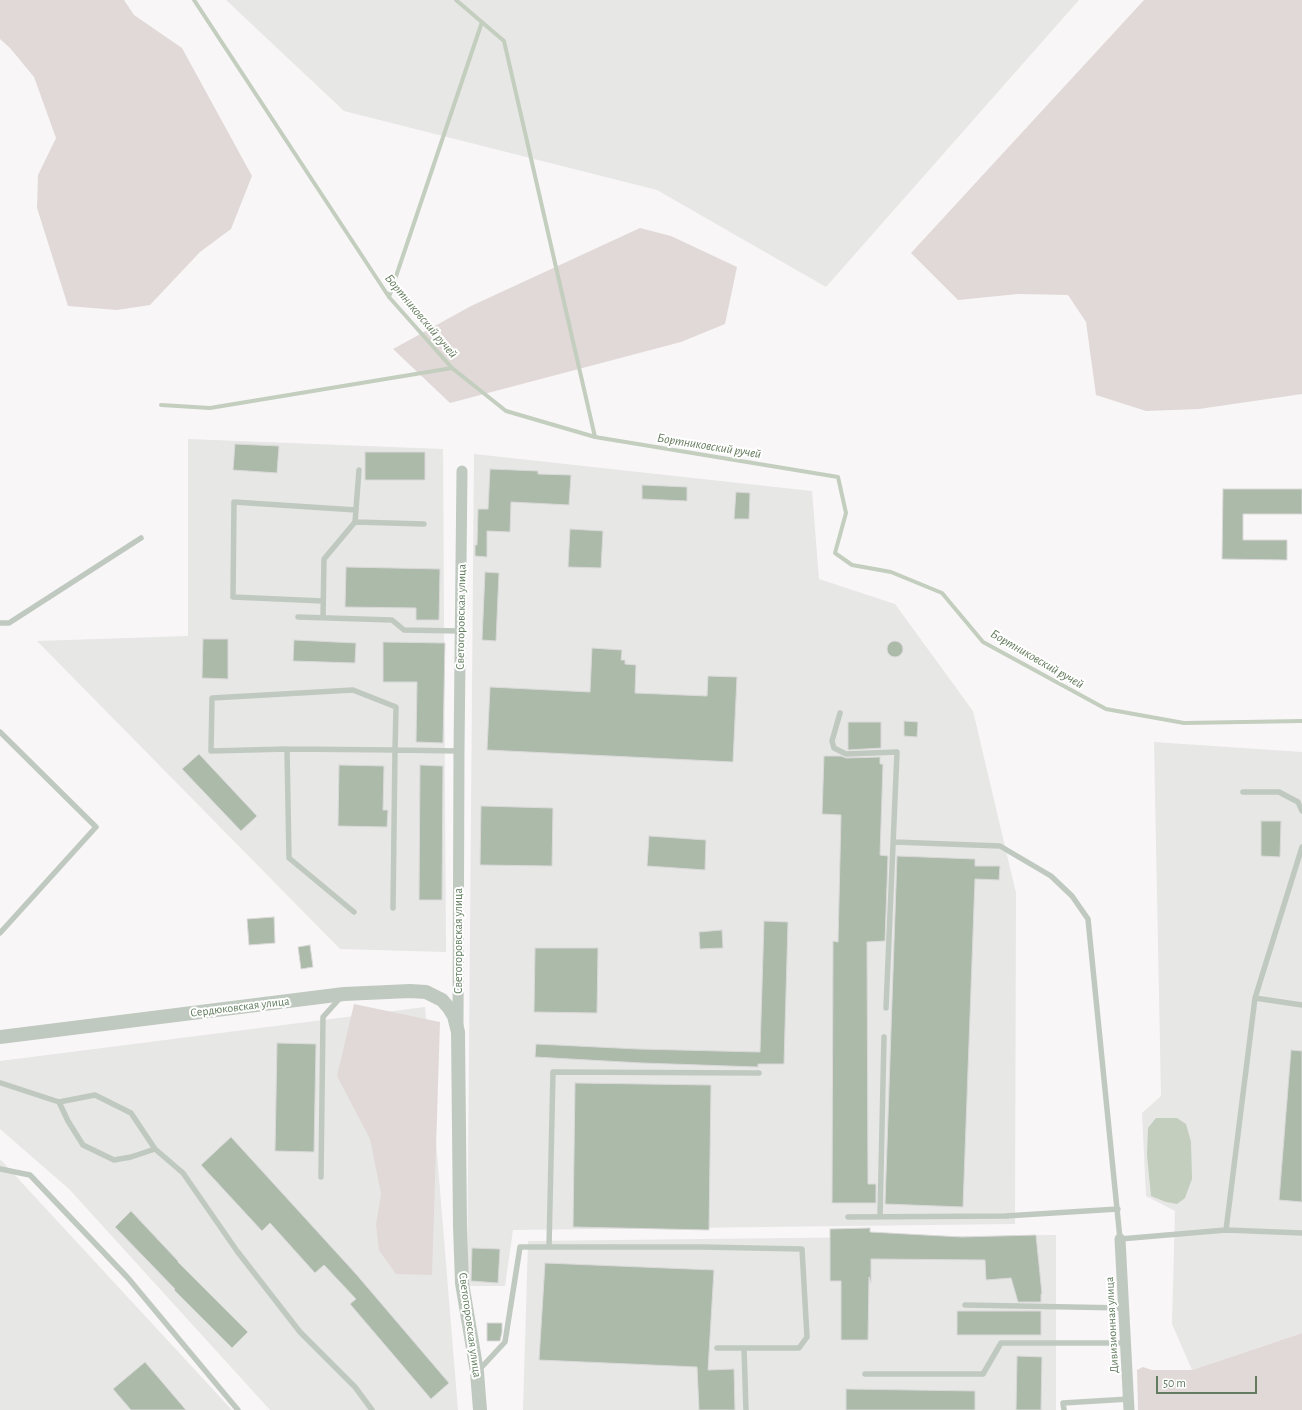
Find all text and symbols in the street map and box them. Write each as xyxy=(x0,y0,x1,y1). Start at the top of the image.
water label: Бортниковский ручей xyxy=(381,271,461,361)
water label: Бортниковский ручей xyxy=(656,430,762,462)
street label: Светогоровская улица xyxy=(453,564,469,670)
water label: Бортниковский ручей xyxy=(988,626,1086,692)
street label: Светогоровская улица xyxy=(451,888,465,994)
street label: Сердюковская улица xyxy=(190,994,290,1020)
street label: Светогоровская улица xyxy=(455,1271,485,1379)
street label: Дивизионная улица xyxy=(1102,1276,1122,1374)
scale bar xyxy=(1158,1368,1259,1394)
text: 50 m xyxy=(1163,1377,1186,1389)

